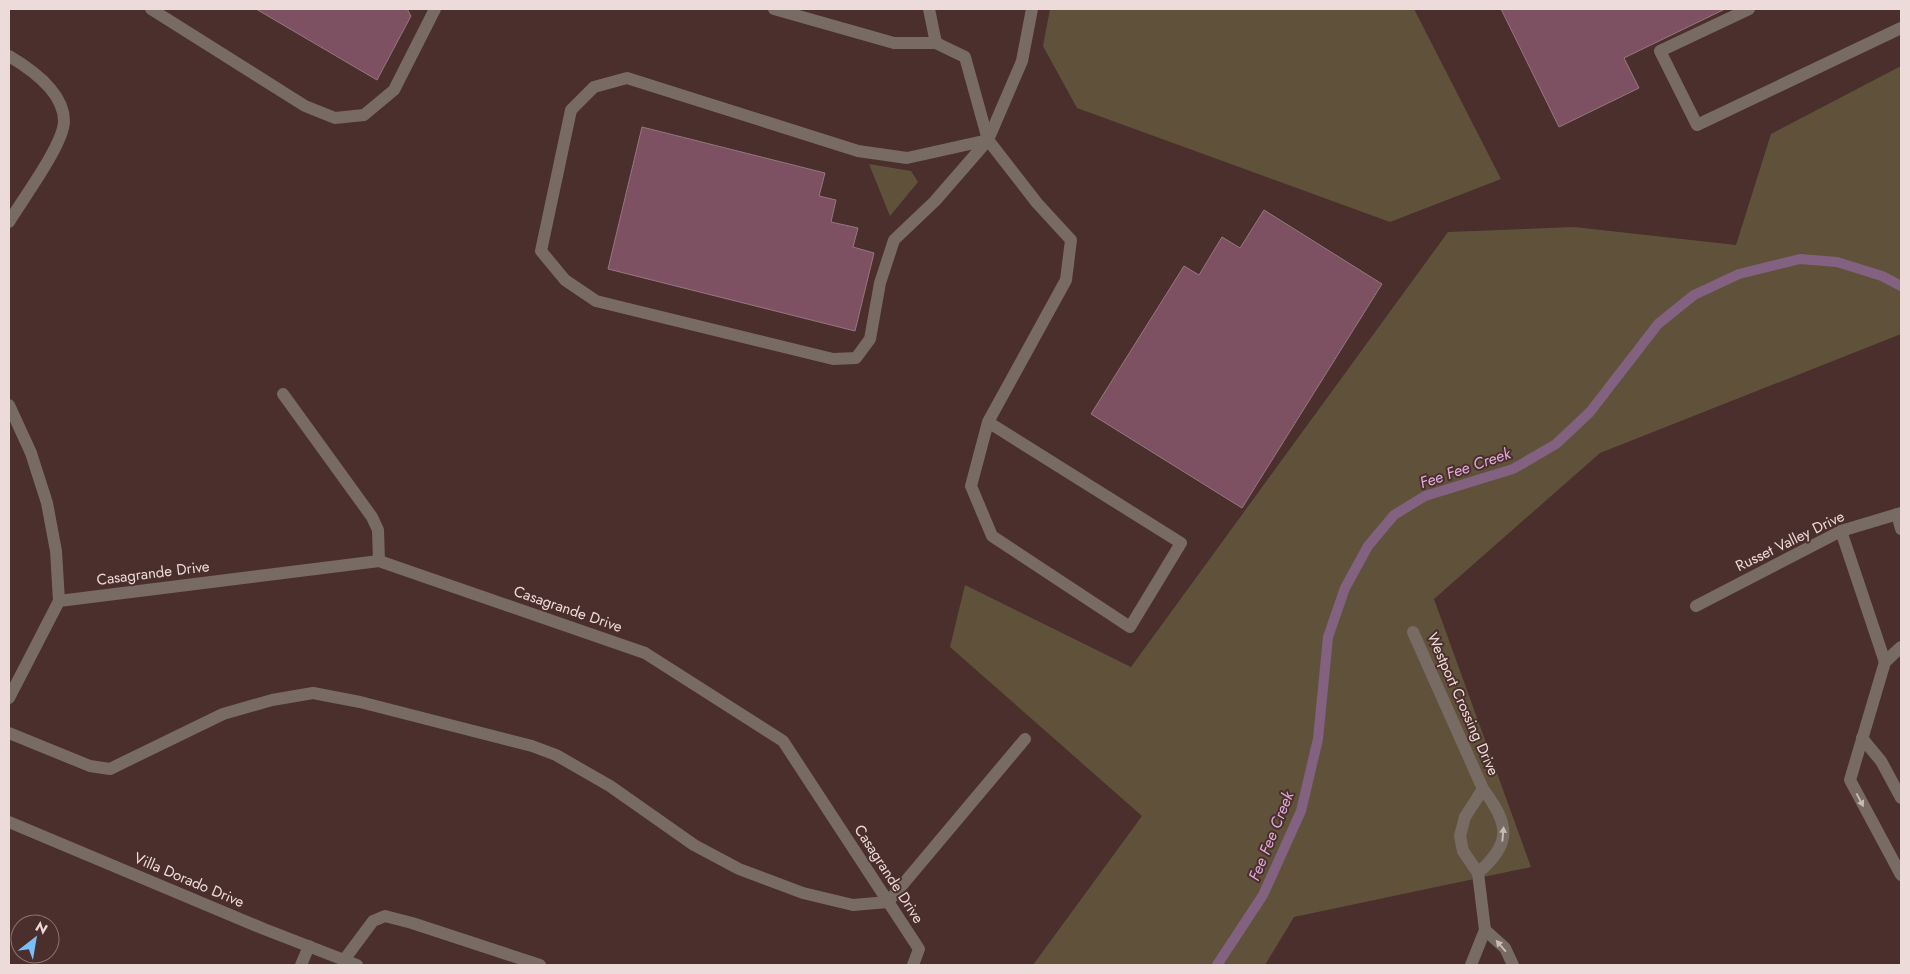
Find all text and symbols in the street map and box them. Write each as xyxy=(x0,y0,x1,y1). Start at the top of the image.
water label: Fee Fee Creek xyxy=(1416,441,1515,494)
street label: Russet Valley Drive xyxy=(1732,505,1848,577)
street label: Casagrande Drive xyxy=(95,555,211,591)
street label: Casagrande Drive xyxy=(511,580,626,638)
street label: Westport Crossing Drive xyxy=(1421,629,1505,779)
water label: Fee Fee Creek xyxy=(1243,787,1300,884)
one-way arrow xyxy=(1856,792,1864,807)
street label: Casagrande Drive xyxy=(849,820,929,928)
one-way arrow xyxy=(1499,825,1507,841)
street label: Villa Dorado Drive xyxy=(131,847,248,913)
north arrow xyxy=(10,914,60,964)
text: N xyxy=(32,916,52,939)
one-way arrow xyxy=(1496,939,1507,952)

